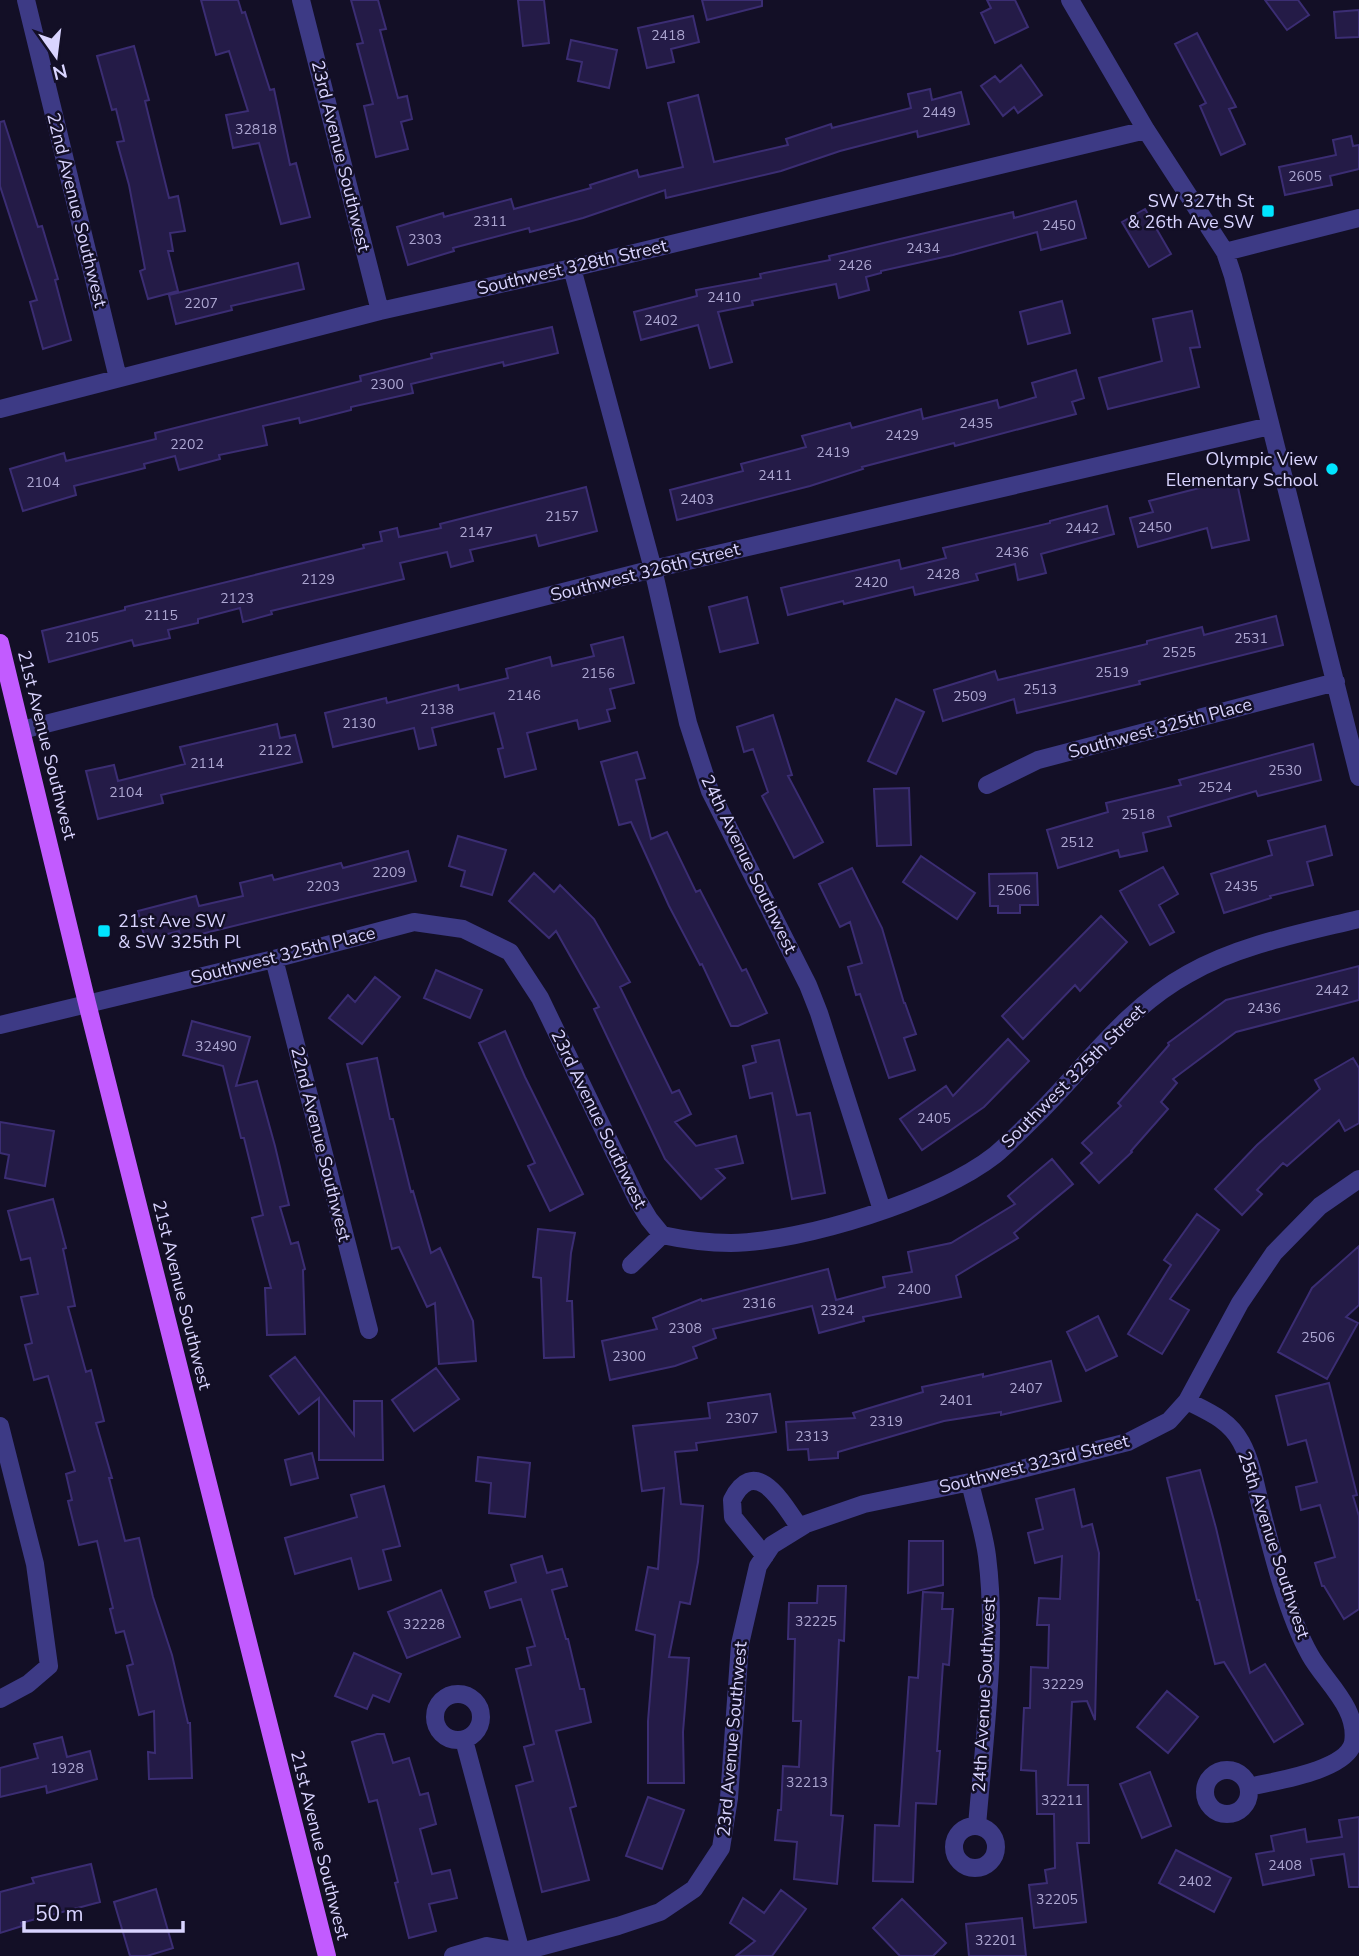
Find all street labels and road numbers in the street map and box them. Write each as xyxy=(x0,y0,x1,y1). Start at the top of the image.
street label: 23rd Avenue Southwest xyxy=(306,58,377,255)
street label: 22nd Avenue Southwest xyxy=(41,110,113,311)
street label: Southwest 328th Street xyxy=(475,233,670,301)
street label: Southwest 326th Street xyxy=(548,537,743,607)
street label: 21st Avenue Southwest xyxy=(12,648,82,843)
street label: Southwest 325th Place xyxy=(1066,692,1254,764)
street label: 24th Avenue Southwest xyxy=(695,771,803,958)
street label: Southwest 325th Place xyxy=(188,920,378,990)
street label: Southwest 325th Street xyxy=(996,998,1151,1153)
street label: 23rd Avenue Southwest xyxy=(545,1026,653,1213)
street label: 22nd Avenue Southwest xyxy=(285,1044,357,1245)
street label: 21st Avenue Southwest xyxy=(147,1198,217,1393)
street label: Southwest 323rd Street xyxy=(937,1429,1132,1499)
street label: 25th Avenue Southwest xyxy=(1232,1448,1316,1642)
street label: 24th Avenue Southwest xyxy=(967,1596,1001,1793)
street label: 23rd Avenue Southwest xyxy=(712,1640,753,1838)
street label: 21st Avenue Southwest xyxy=(285,1748,355,1943)

